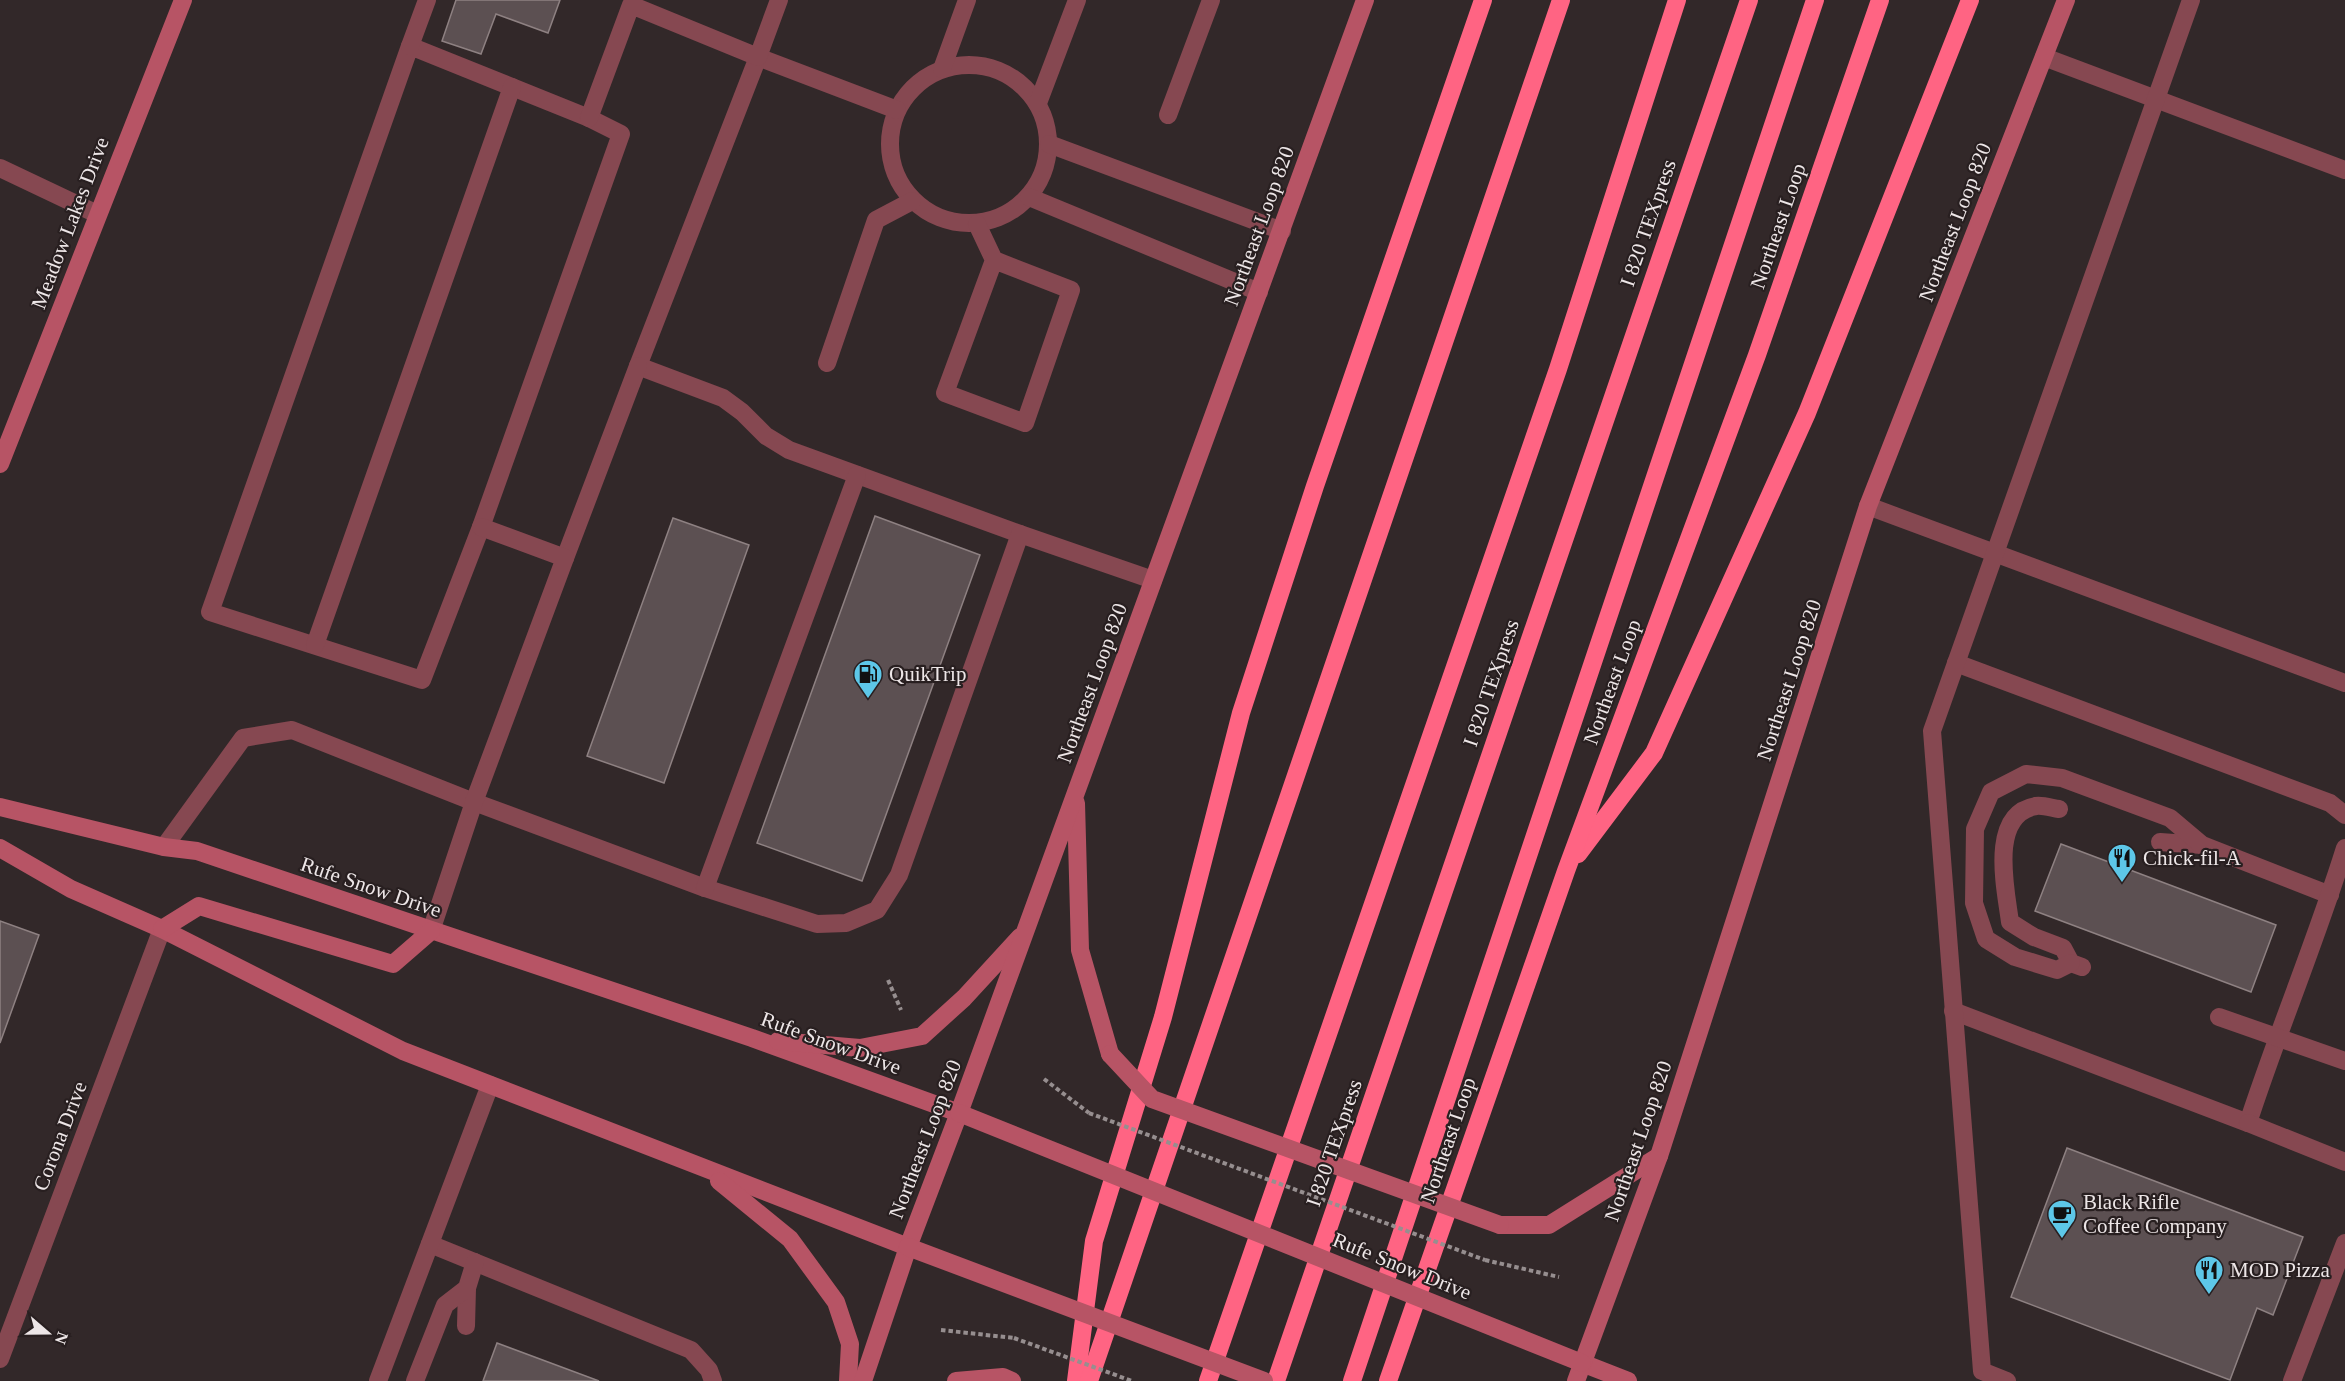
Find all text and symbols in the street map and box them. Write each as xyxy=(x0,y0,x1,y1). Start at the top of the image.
street label: Meadow Lakes Drive xyxy=(26,134,114,312)
street label: Northeast Loop 820 xyxy=(1914,139,1996,305)
street label: Northeast Loop 820 xyxy=(1219,143,1299,309)
street label: I 820 TEXpress xyxy=(1615,156,1681,290)
street label: Northeast Loop xyxy=(1745,160,1811,292)
street label: Northeast Loop 820 xyxy=(1752,596,1826,764)
street label: Northeast Loop 820 xyxy=(1052,600,1132,766)
street label: I 820 TEXpress xyxy=(1458,616,1524,750)
street label: Northeast Loop xyxy=(1578,616,1646,748)
fuel station icon: QuikTrip xyxy=(852,658,884,700)
place label: QuikTrip xyxy=(889,662,966,686)
restaurant icon: Chick-fil-A xyxy=(2106,842,2138,884)
place label: Chick-fil-A xyxy=(2143,846,2242,870)
street label: Rufe Snow Drive xyxy=(298,852,444,922)
street label: Rufe Snow Drive xyxy=(758,1007,904,1079)
street label: Northeast Loop 820 xyxy=(884,1056,966,1222)
street label: Northeast Loop 820 xyxy=(1599,1058,1677,1224)
street label: Northeast Loop xyxy=(1415,1074,1481,1206)
street label: I 820 TEXpress xyxy=(1301,1076,1367,1210)
street label: Corona Drive xyxy=(28,1078,92,1194)
place label: Black Rifle Coffee Company xyxy=(2083,1190,2227,1238)
cafe icon: Black Rifle Coffee Company xyxy=(2046,1198,2078,1240)
street label: Rufe Snow Drive xyxy=(1329,1227,1475,1305)
restaurant icon: MOD Pizza xyxy=(2193,1254,2225,1296)
place label: MOD Pizza xyxy=(2230,1258,2330,1282)
north arrow xyxy=(18,1303,78,1363)
text: N xyxy=(52,1330,72,1347)

